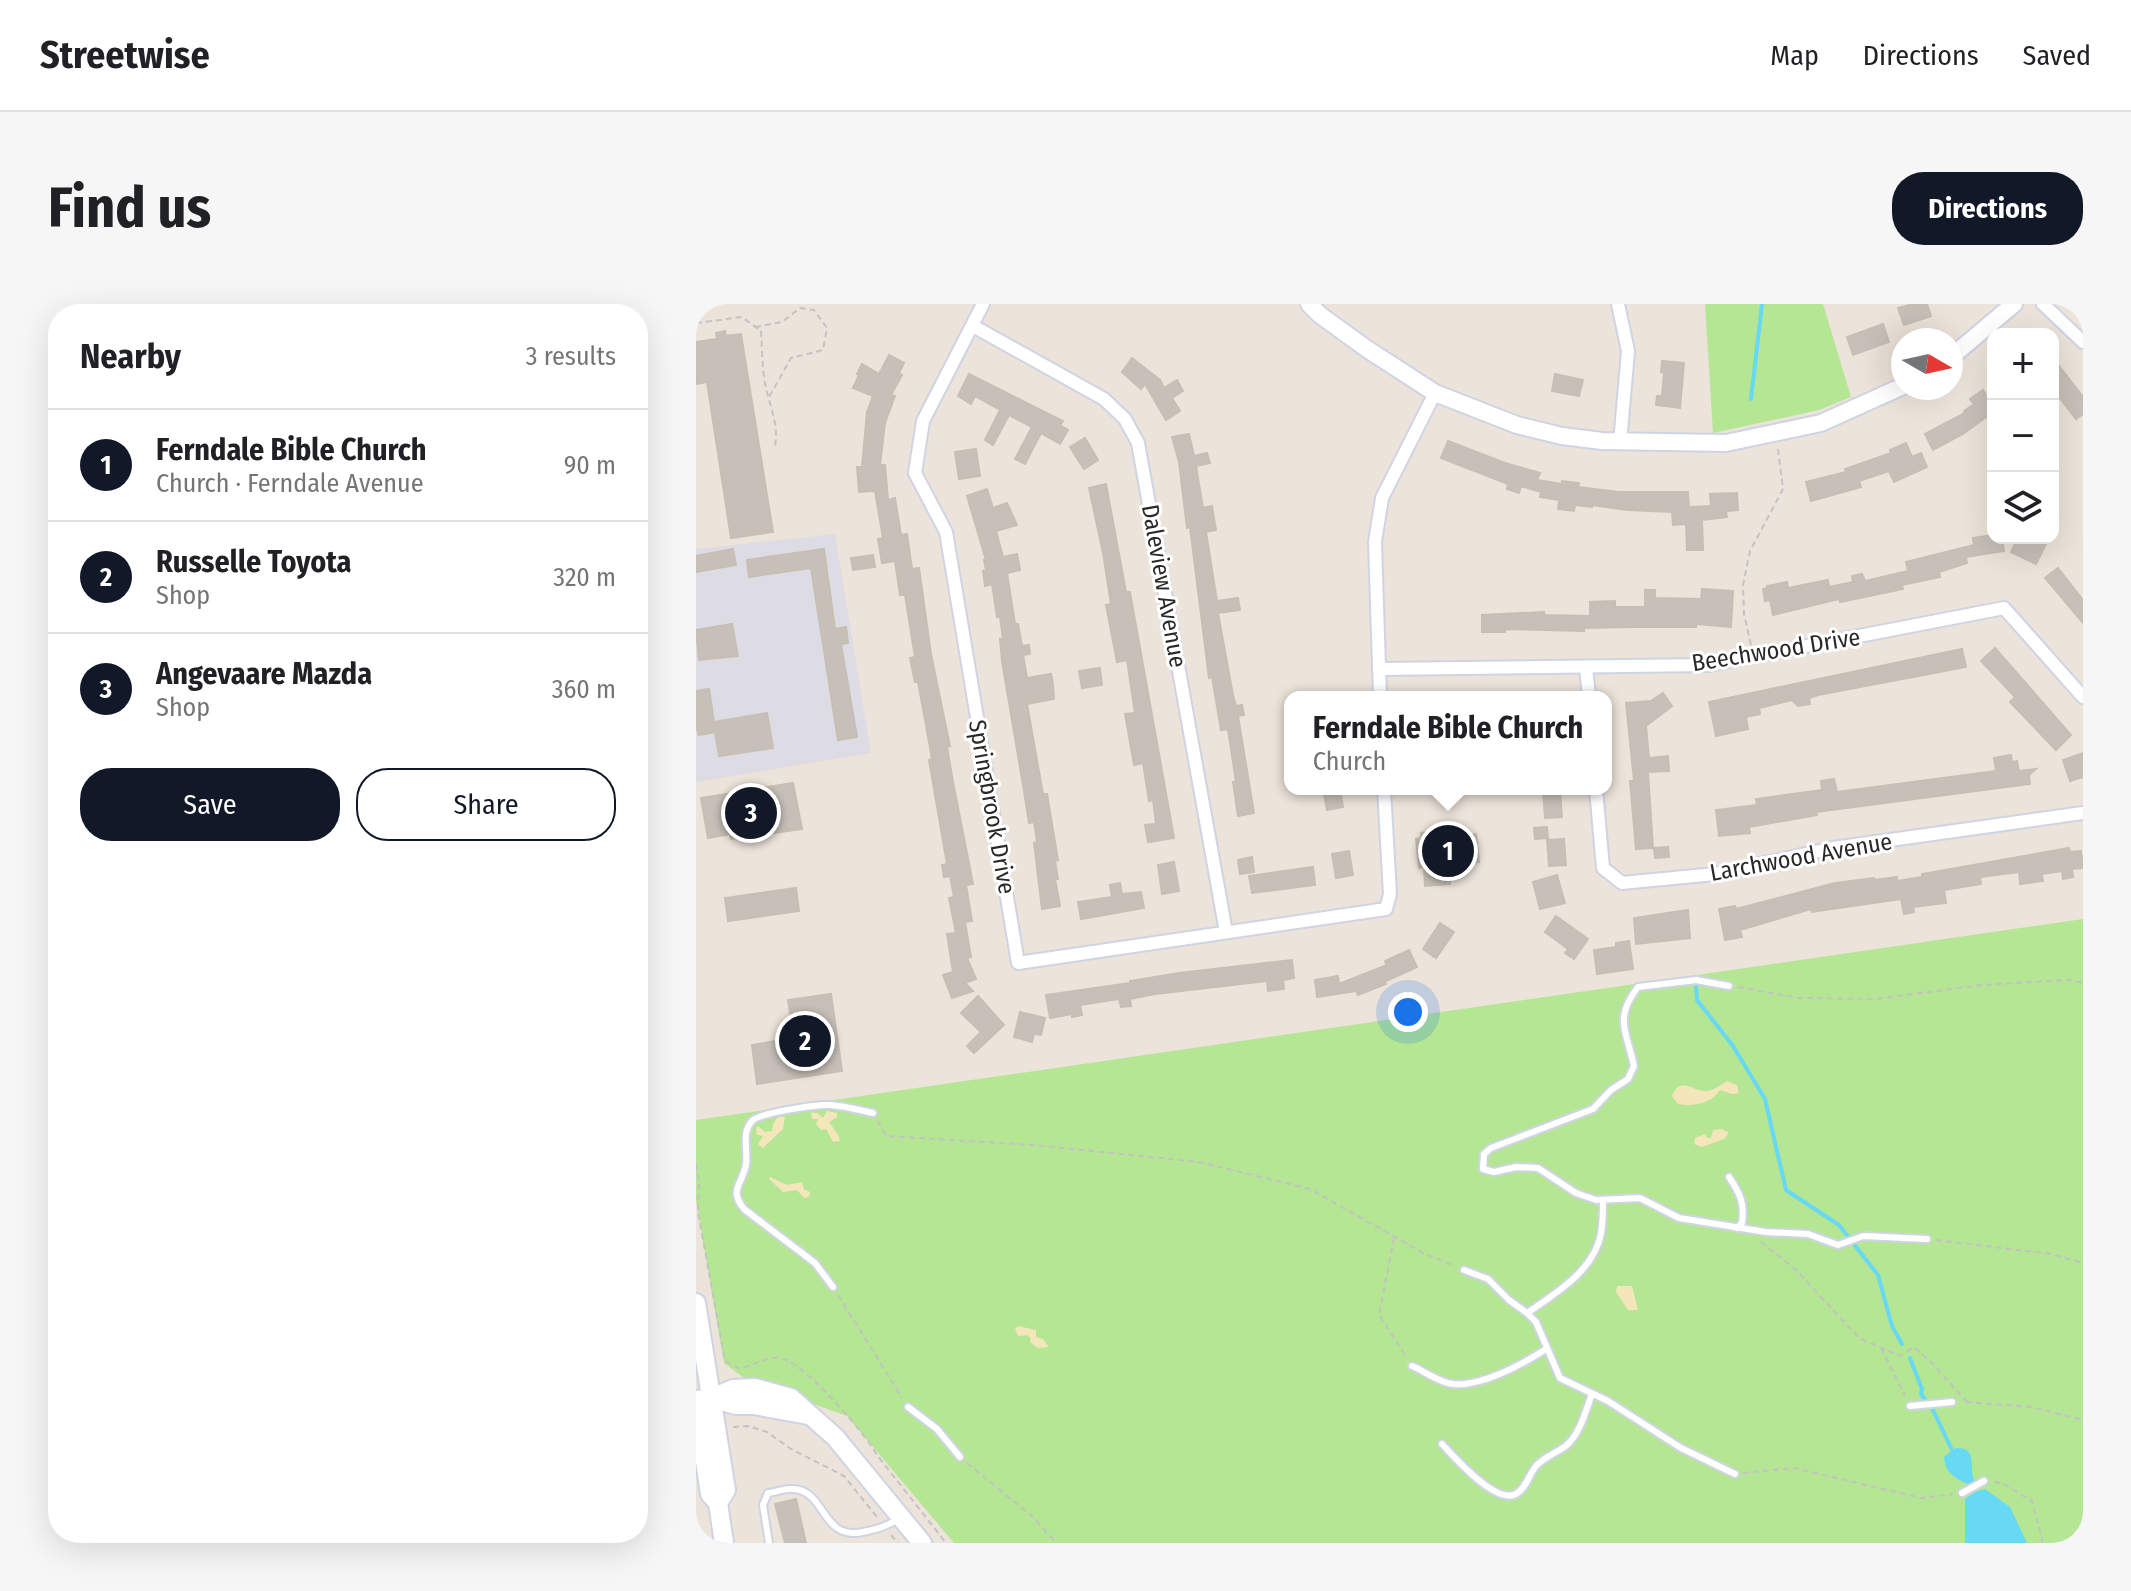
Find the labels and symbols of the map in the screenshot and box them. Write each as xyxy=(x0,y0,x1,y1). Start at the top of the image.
north arrow xyxy=(1891,328,1963,400)
street label: Daleview Avenue xyxy=(1136,502,1192,670)
street label: Beechwood Drive xyxy=(1690,623,1862,677)
street label: Springbrook Drive xyxy=(963,718,1021,896)
pin: 3 xyxy=(725,783,777,843)
pin: 1 xyxy=(1422,821,1474,881)
street label: Larchwood Avenue xyxy=(1708,827,1894,887)
your location xyxy=(1388,992,1428,1032)
pin: 2 xyxy=(779,1011,831,1071)

